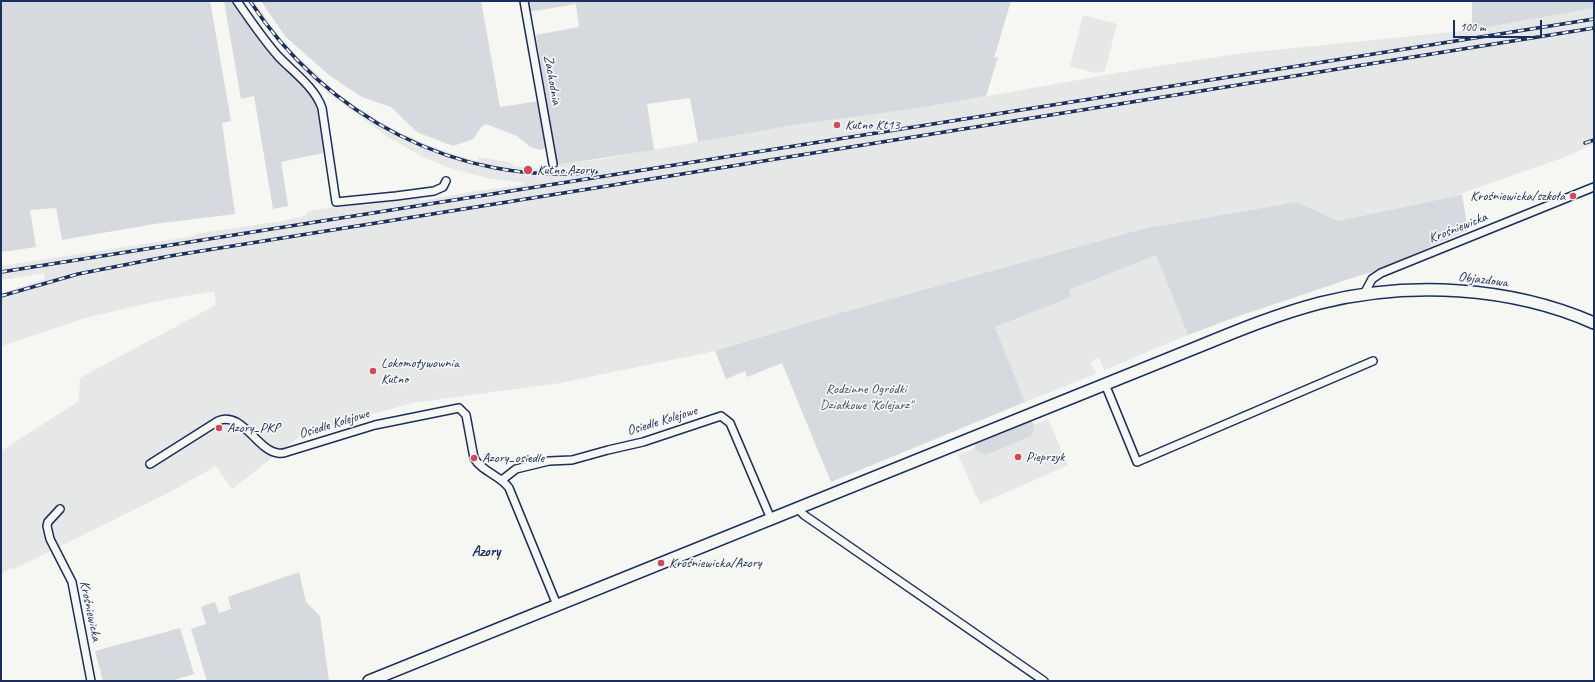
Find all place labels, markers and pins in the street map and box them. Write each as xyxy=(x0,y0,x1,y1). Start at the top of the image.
place label: Kutno Kt13 xyxy=(845,117,900,133)
marker: Kutno Kt13 xyxy=(832,120,842,130)
place label: Kutno Azory xyxy=(537,162,594,178)
marker: Kutno Azory xyxy=(522,164,534,176)
place label: Krośniewicka/szkoła xyxy=(1470,188,1565,204)
marker: Krośniewicka/szkoła xyxy=(1568,191,1578,201)
place label: Lokomotywownia Kutno xyxy=(381,355,459,388)
marker: Lokomotywownia Kutno xyxy=(368,366,378,376)
place label: Azory_PKP xyxy=(227,420,280,436)
marker: Azory_PKP xyxy=(214,423,224,433)
place label: Pieprzyk xyxy=(1026,449,1064,465)
place label: Azory_osiedle xyxy=(482,450,544,466)
marker: Pieprzyk xyxy=(1013,452,1023,462)
marker: Azory_osiedle xyxy=(469,453,479,463)
place label: Krośniewicka/Azory xyxy=(669,555,762,571)
marker: Krośniewicka/Azory xyxy=(656,558,666,568)

